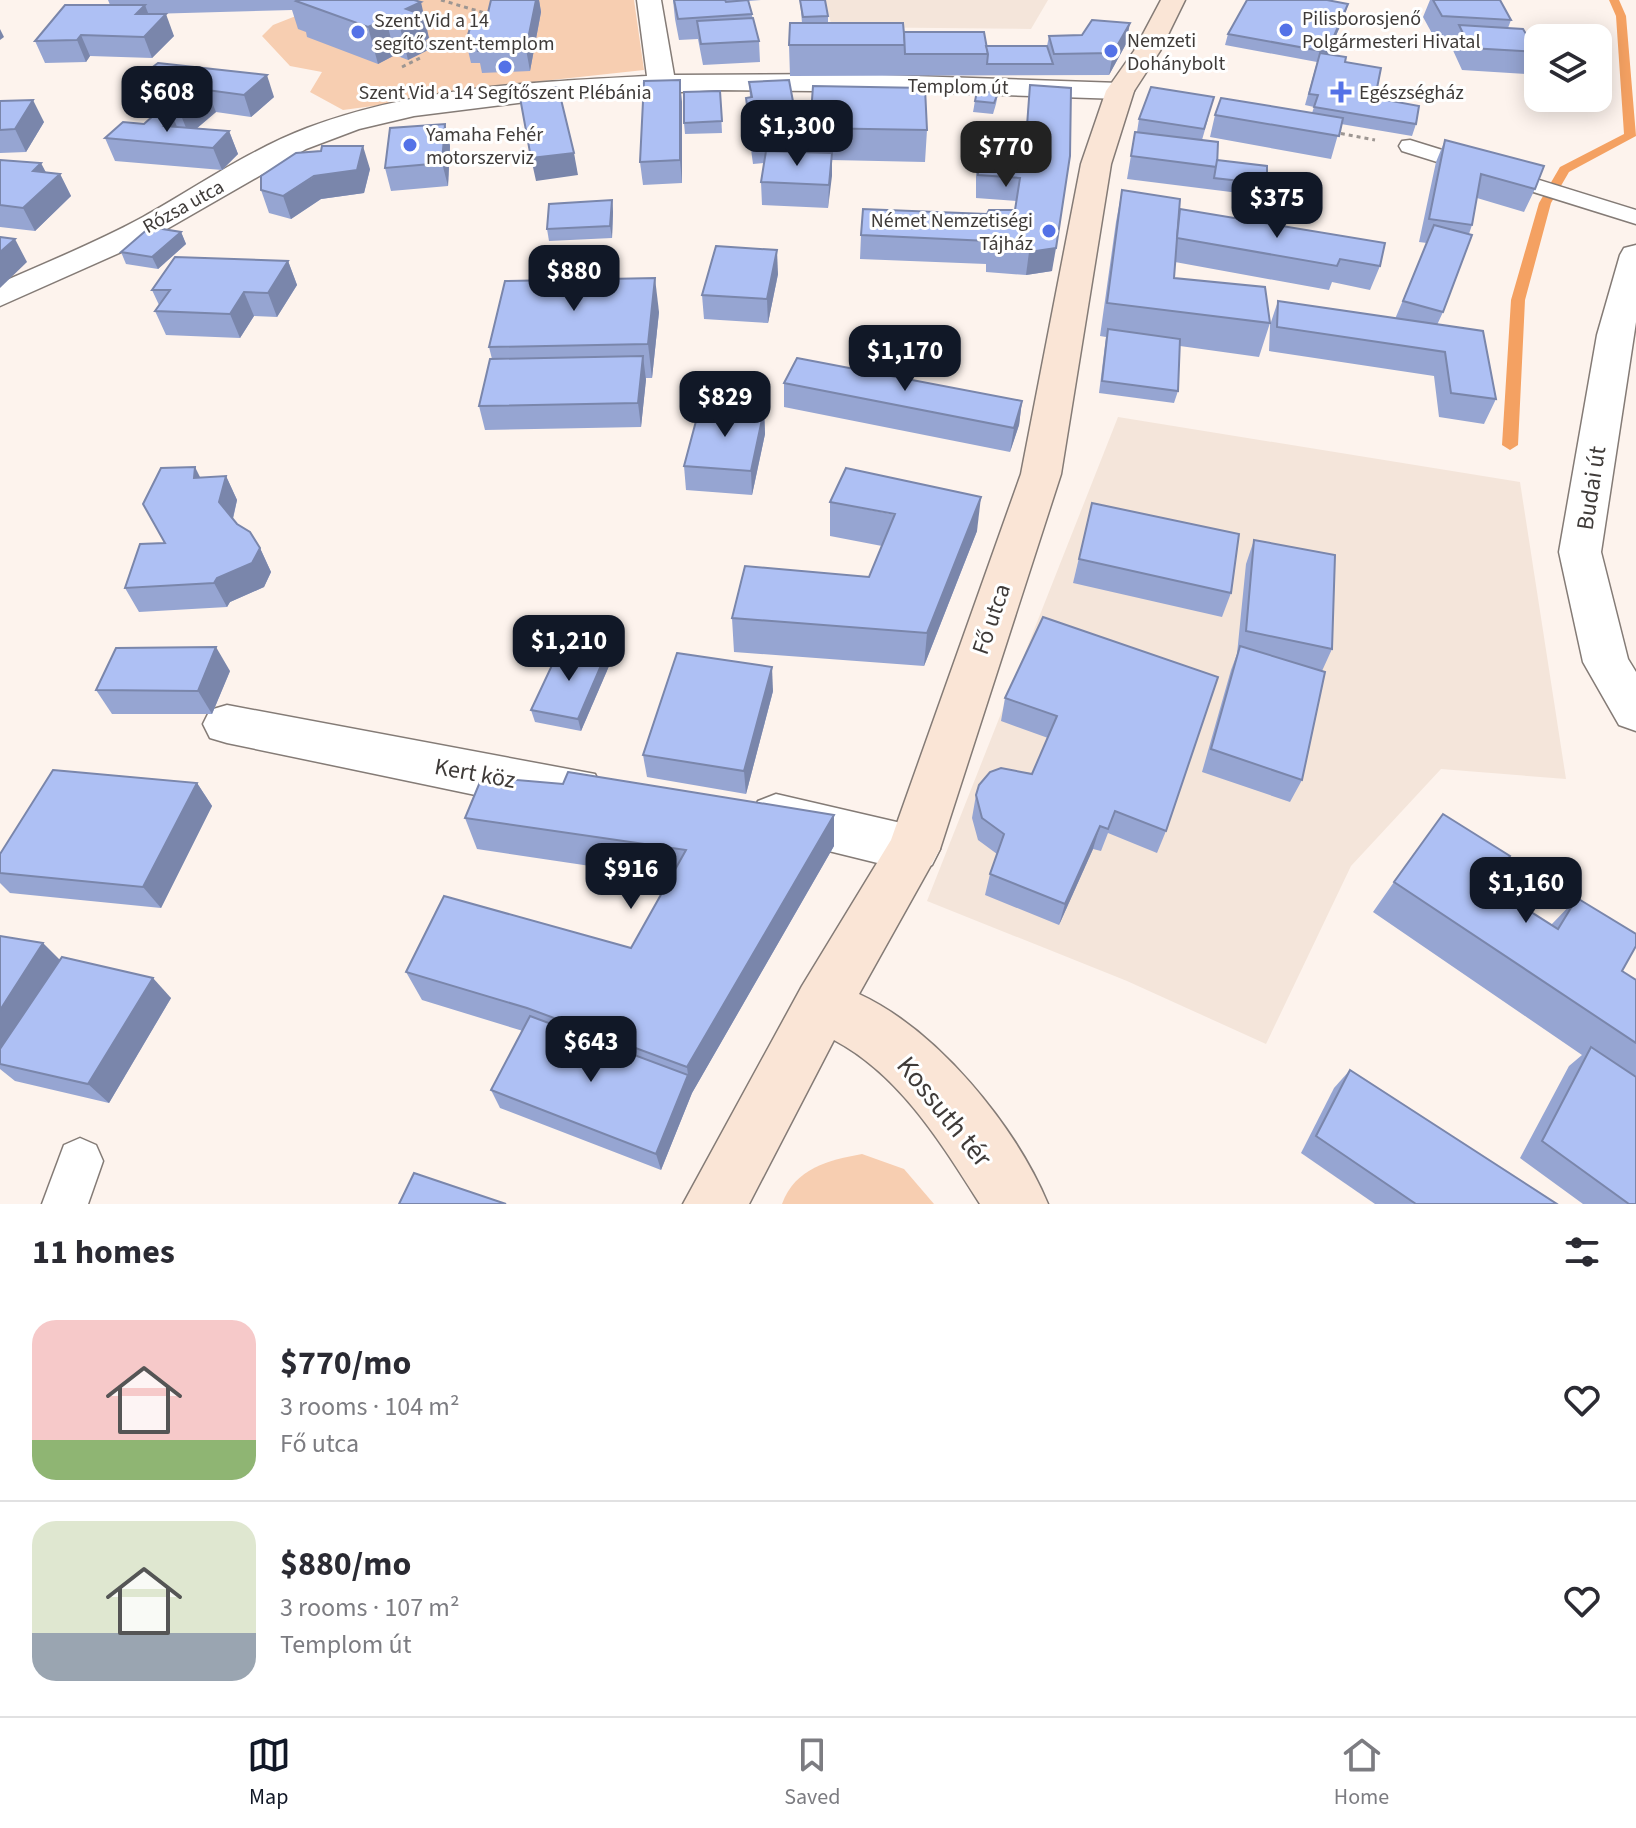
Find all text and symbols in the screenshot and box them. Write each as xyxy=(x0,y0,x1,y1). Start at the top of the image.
place label: Pilisborosjenő Polgármesteri Hivatal xyxy=(1302,5,1481,56)
place label: Szent Vid a 14 segítő szent-templom xyxy=(374,7,555,58)
marker: Pilisborosjenő Polgármesteri Hivatal xyxy=(1277,21,1295,39)
marker: Szent Vid a 14 segítő szent-templom xyxy=(349,23,367,41)
map controls xyxy=(1524,24,1612,112)
button: layers xyxy=(1524,24,1612,112)
place label: Nemzeti Dohánybolt xyxy=(1127,27,1225,78)
marker: Nemzeti Dohánybolt xyxy=(1102,42,1120,60)
marker: Szent Vid a 14 Segítőszent Plébánia xyxy=(496,58,514,76)
pin: $608 xyxy=(120,66,214,134)
street label: Templom út xyxy=(907,72,1009,102)
text: $608 xyxy=(140,73,194,110)
place label: Szent Vid a 14 Segítőszent Plébánia xyxy=(358,79,652,107)
place label: Egészségház xyxy=(1359,79,1464,107)
marker: Egészségház xyxy=(1330,81,1352,103)
pin: $1,300 xyxy=(732,100,862,168)
text: $1,300 xyxy=(759,107,835,144)
place label: Yamaha Fehér motorszerviz xyxy=(425,121,543,172)
pin: $770 xyxy=(959,121,1053,189)
text: $770 xyxy=(979,128,1033,165)
marker: Yamaha Fehér motorszerviz xyxy=(401,136,419,154)
pin: $375 xyxy=(1230,172,1324,240)
street label: Rózsa utca xyxy=(138,173,229,241)
text: $375 xyxy=(1250,179,1304,216)
place label: Német Nemzetiségi Tájház xyxy=(871,207,1033,258)
marker: Német Nemzetiségi Tájház xyxy=(1040,222,1058,240)
pin: $880 xyxy=(527,245,621,313)
text: $880 xyxy=(547,252,601,289)
pin: $1,170 xyxy=(840,325,970,393)
text: $1,170 xyxy=(867,332,943,369)
pin: $829 xyxy=(678,371,772,439)
text: $829 xyxy=(698,378,752,415)
street label: Budai út xyxy=(1568,444,1615,533)
street label: Fő utca xyxy=(963,579,1020,659)
pin: $1,210 xyxy=(504,615,634,683)
text: $1,210 xyxy=(531,622,607,659)
street label: Kert köz xyxy=(432,749,518,798)
pin: $916 xyxy=(584,843,678,911)
text: $916 xyxy=(604,850,658,887)
pin: $1,160 xyxy=(1461,857,1591,925)
text: $1,160 xyxy=(1488,864,1564,901)
pin: $643 xyxy=(544,1016,638,1084)
text: $643 xyxy=(564,1023,618,1060)
street label: Kossuth tér xyxy=(887,1047,1002,1176)
text: 11 homes xyxy=(32,1228,175,1277)
icon: filters xyxy=(1560,1230,1604,1274)
text: $770/mo xyxy=(280,1339,411,1388)
icon: home xyxy=(96,1352,192,1448)
icon: heart xyxy=(1560,1378,1604,1422)
text: 3 rooms · 104 m² xyxy=(280,1388,459,1425)
text: Fő utca xyxy=(280,1425,359,1462)
text: $880/mo xyxy=(280,1540,411,1589)
icon: home xyxy=(96,1553,192,1649)
icon: heart xyxy=(1560,1579,1604,1623)
text: 3 rooms · 107 m² xyxy=(280,1589,459,1626)
text: Templom út xyxy=(280,1626,412,1663)
tab: Map xyxy=(247,1733,291,1813)
tab: Saved xyxy=(784,1733,840,1813)
tab: Home xyxy=(1334,1733,1389,1813)

